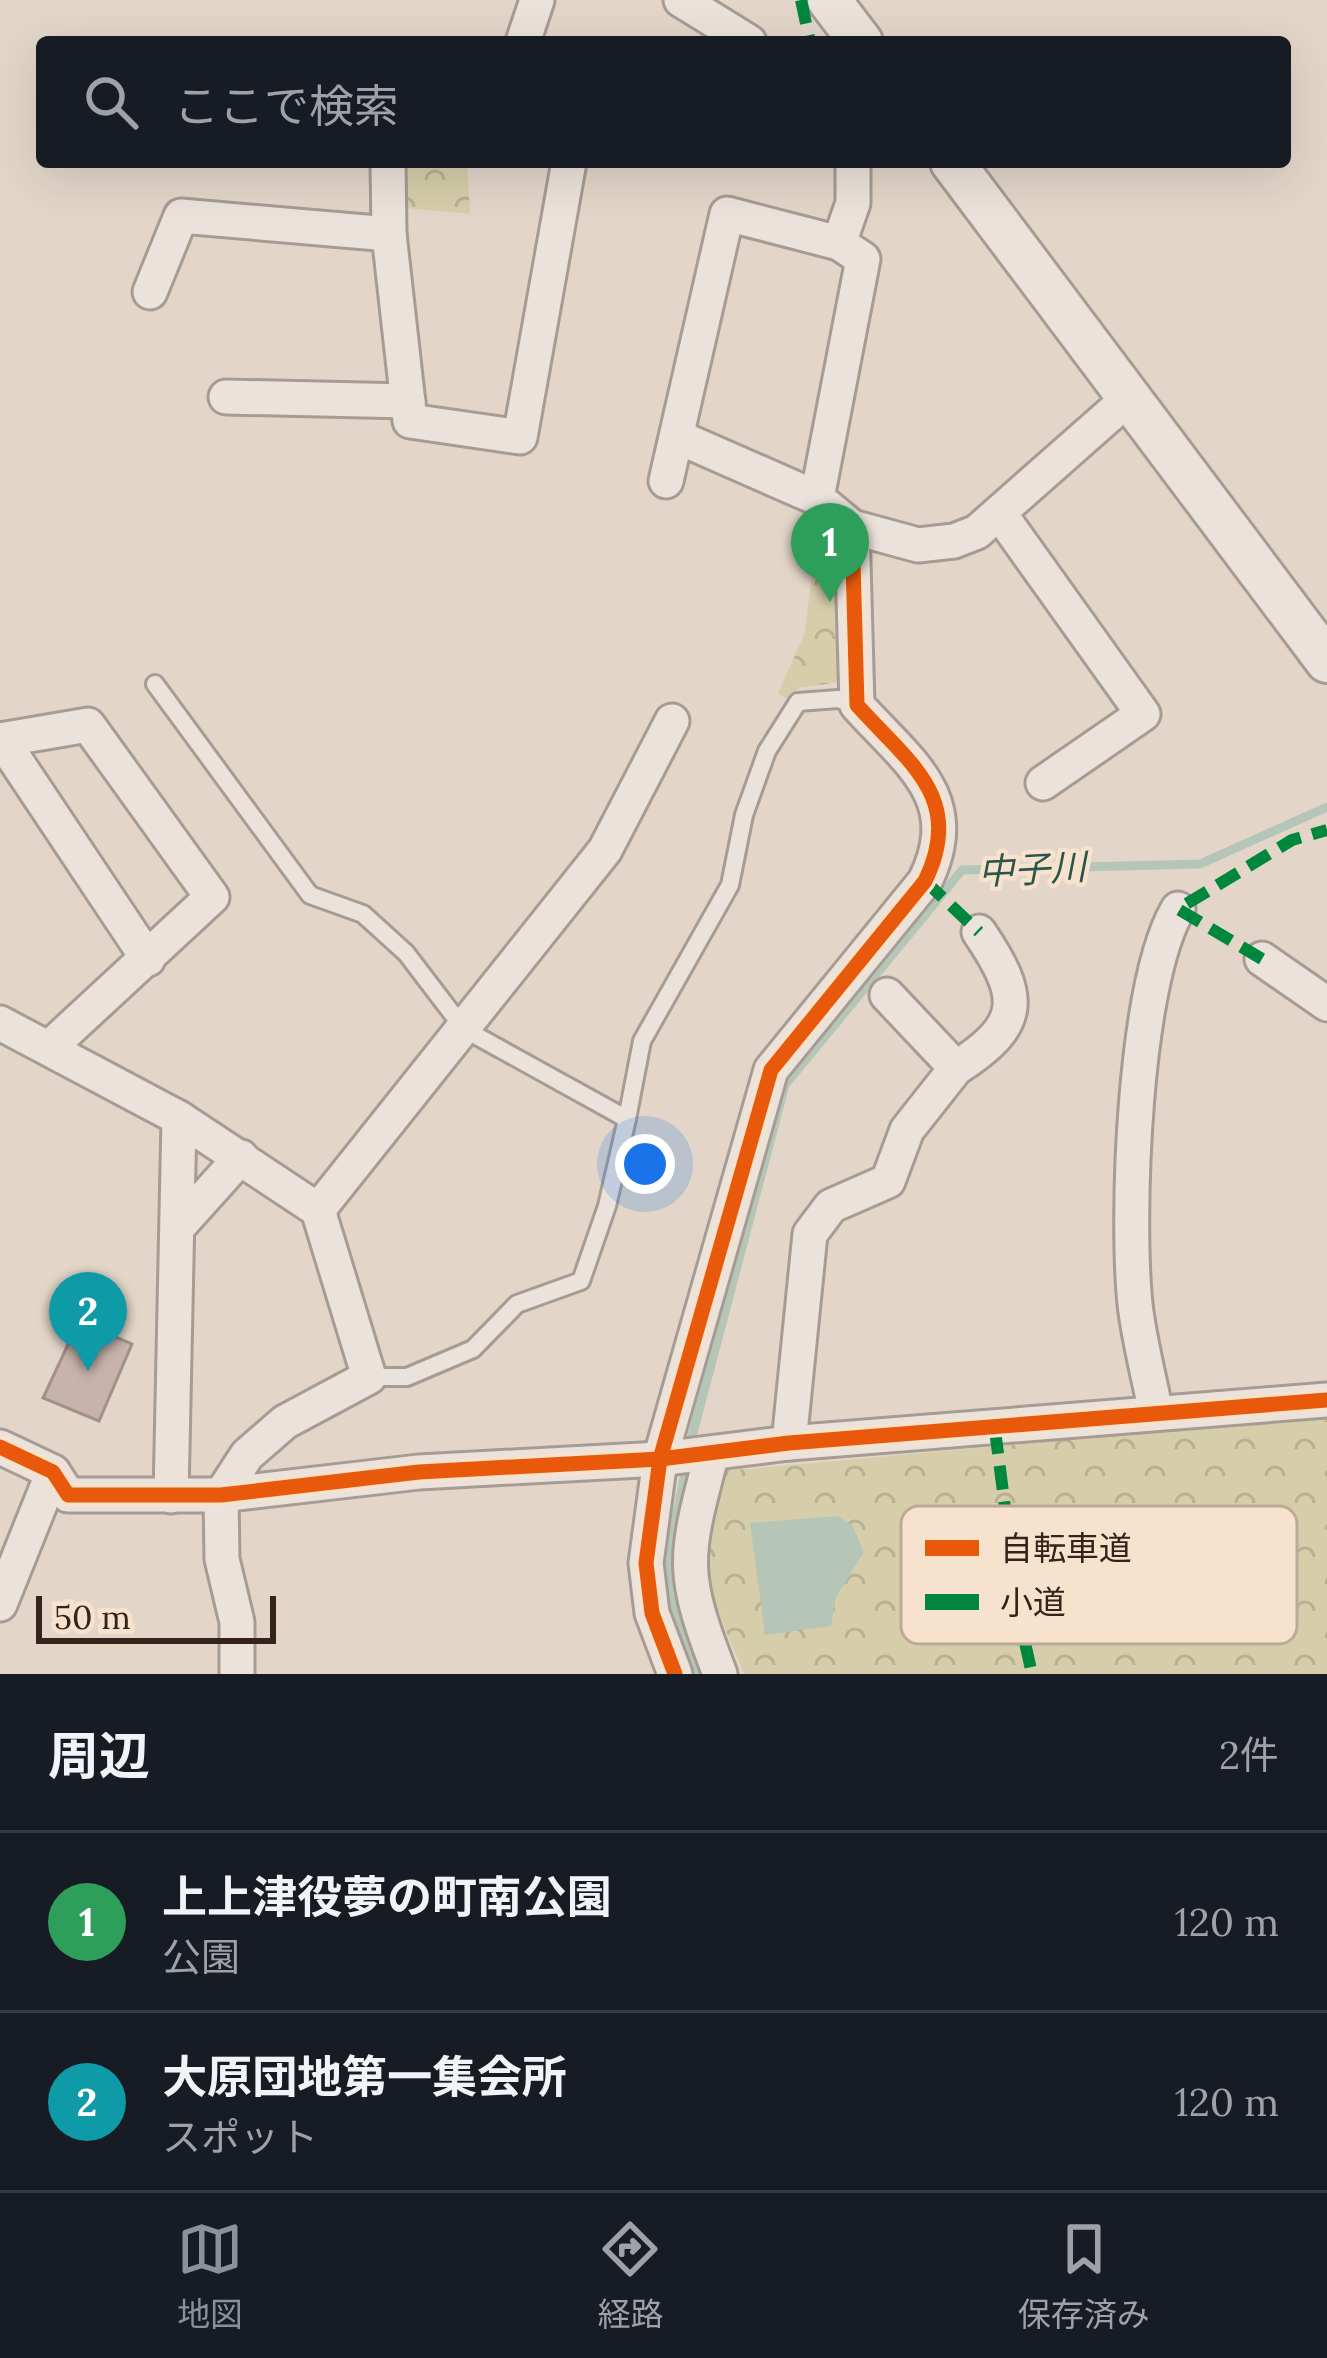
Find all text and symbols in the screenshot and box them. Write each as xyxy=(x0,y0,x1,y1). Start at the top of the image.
search box xyxy=(36,36,1291,168)
icon: search xyxy=(78,69,144,135)
text: ここで検索 xyxy=(174,77,399,134)
pin: 1 xyxy=(791,503,869,602)
water label: 中子川 xyxy=(977,843,1091,895)
your location xyxy=(615,1134,675,1194)
pin: 2 xyxy=(49,1272,127,1371)
legend xyxy=(901,1506,1297,1644)
text: 自転車道 xyxy=(1000,1527,1132,1569)
text: 小道 xyxy=(1000,1581,1066,1623)
scale bar xyxy=(36,1590,276,1643)
text: 50 m xyxy=(54,1596,131,1638)
text: 周辺 xyxy=(48,1723,150,1788)
text: 2件 xyxy=(1219,1730,1279,1780)
text: 上上津役夢の町南公園 xyxy=(162,1868,612,1925)
text: 1 xyxy=(79,1897,95,1947)
text: 120 m xyxy=(1175,1897,1279,1947)
text: 公園 xyxy=(162,1932,240,1982)
text: 大原団地第一集会所 xyxy=(162,2048,567,2105)
text: 2 xyxy=(77,2077,97,2127)
text: 120 m xyxy=(1175,2077,1279,2127)
text: スポット xyxy=(162,2112,318,2162)
tab: 地図 xyxy=(177,2216,243,2336)
tab: 経路 xyxy=(597,2216,663,2336)
tab: 保存済み xyxy=(1018,2216,1150,2336)

